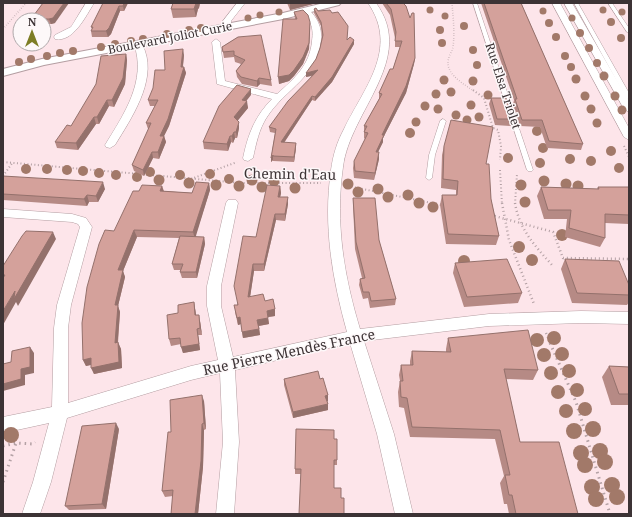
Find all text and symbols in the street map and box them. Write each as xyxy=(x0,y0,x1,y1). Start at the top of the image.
north arrow xyxy=(12,12,52,52)
text: N xyxy=(28,14,37,29)
street label: Boulevard Joliot Curie xyxy=(106,17,234,58)
street label: Rue Elsa Triolet xyxy=(482,41,525,131)
street label: Chemin d'Eau xyxy=(244,163,337,184)
street label: Rue Pierre Mendès France xyxy=(201,324,377,379)

